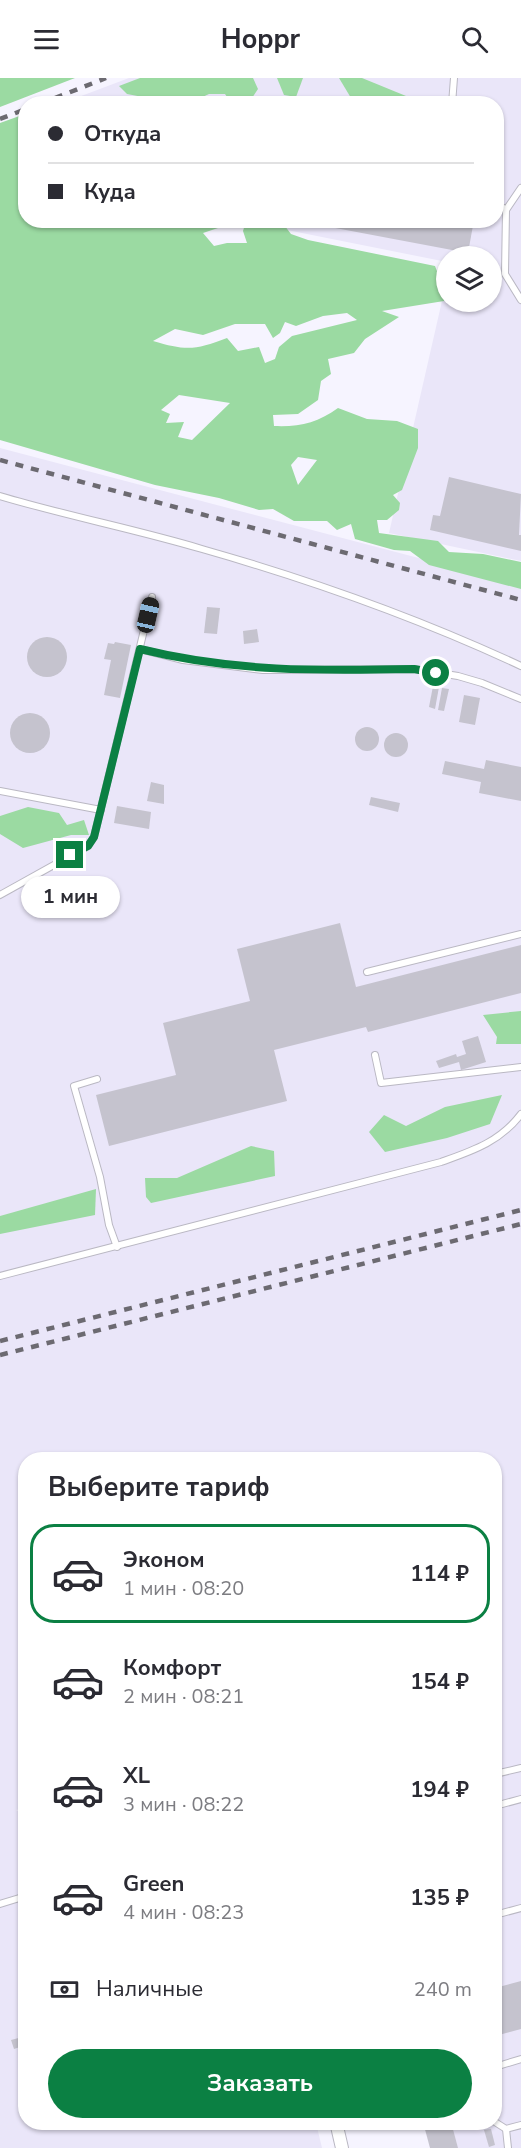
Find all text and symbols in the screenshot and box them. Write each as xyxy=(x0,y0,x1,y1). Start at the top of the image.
text: Hoppr xyxy=(221,21,300,58)
icon: menu xyxy=(30,23,63,56)
icon: search xyxy=(458,23,491,56)
text: Откуда xyxy=(84,119,161,149)
text: Куда xyxy=(84,177,136,207)
map controls xyxy=(436,246,502,312)
button: layers xyxy=(436,246,502,312)
car xyxy=(135,595,161,635)
route start xyxy=(422,659,449,686)
route end xyxy=(56,841,83,868)
callout: 1 мин xyxy=(20,876,119,918)
text: 1 мин xyxy=(43,883,98,910)
text: Выберите тариф xyxy=(48,1469,270,1506)
text: Эконом xyxy=(123,1545,205,1575)
icon: car xyxy=(51,1547,105,1601)
text: 114 ₽ xyxy=(410,1559,469,1589)
text: 1 мин · 08:20 xyxy=(123,1575,244,1602)
text: Комфорт xyxy=(123,1653,221,1683)
icon: car xyxy=(51,1655,105,1709)
text: 154 ₽ xyxy=(410,1667,469,1697)
text: 2 мин · 08:21 xyxy=(123,1683,244,1710)
text: XL xyxy=(123,1761,150,1791)
icon: car xyxy=(51,1763,105,1817)
text: 194 ₽ xyxy=(410,1775,469,1805)
text: 3 мин · 08:22 xyxy=(123,1791,244,1818)
text: Green xyxy=(123,1869,184,1899)
icon: car xyxy=(51,1871,105,1925)
text: 135 ₽ xyxy=(410,1883,469,1913)
text: 4 мин · 08:23 xyxy=(123,1899,244,1926)
icon: cash xyxy=(48,1973,81,2006)
text: Наличные xyxy=(96,1974,203,2004)
text: 240 m xyxy=(414,1976,472,2003)
button: Заказать xyxy=(48,2049,472,2118)

